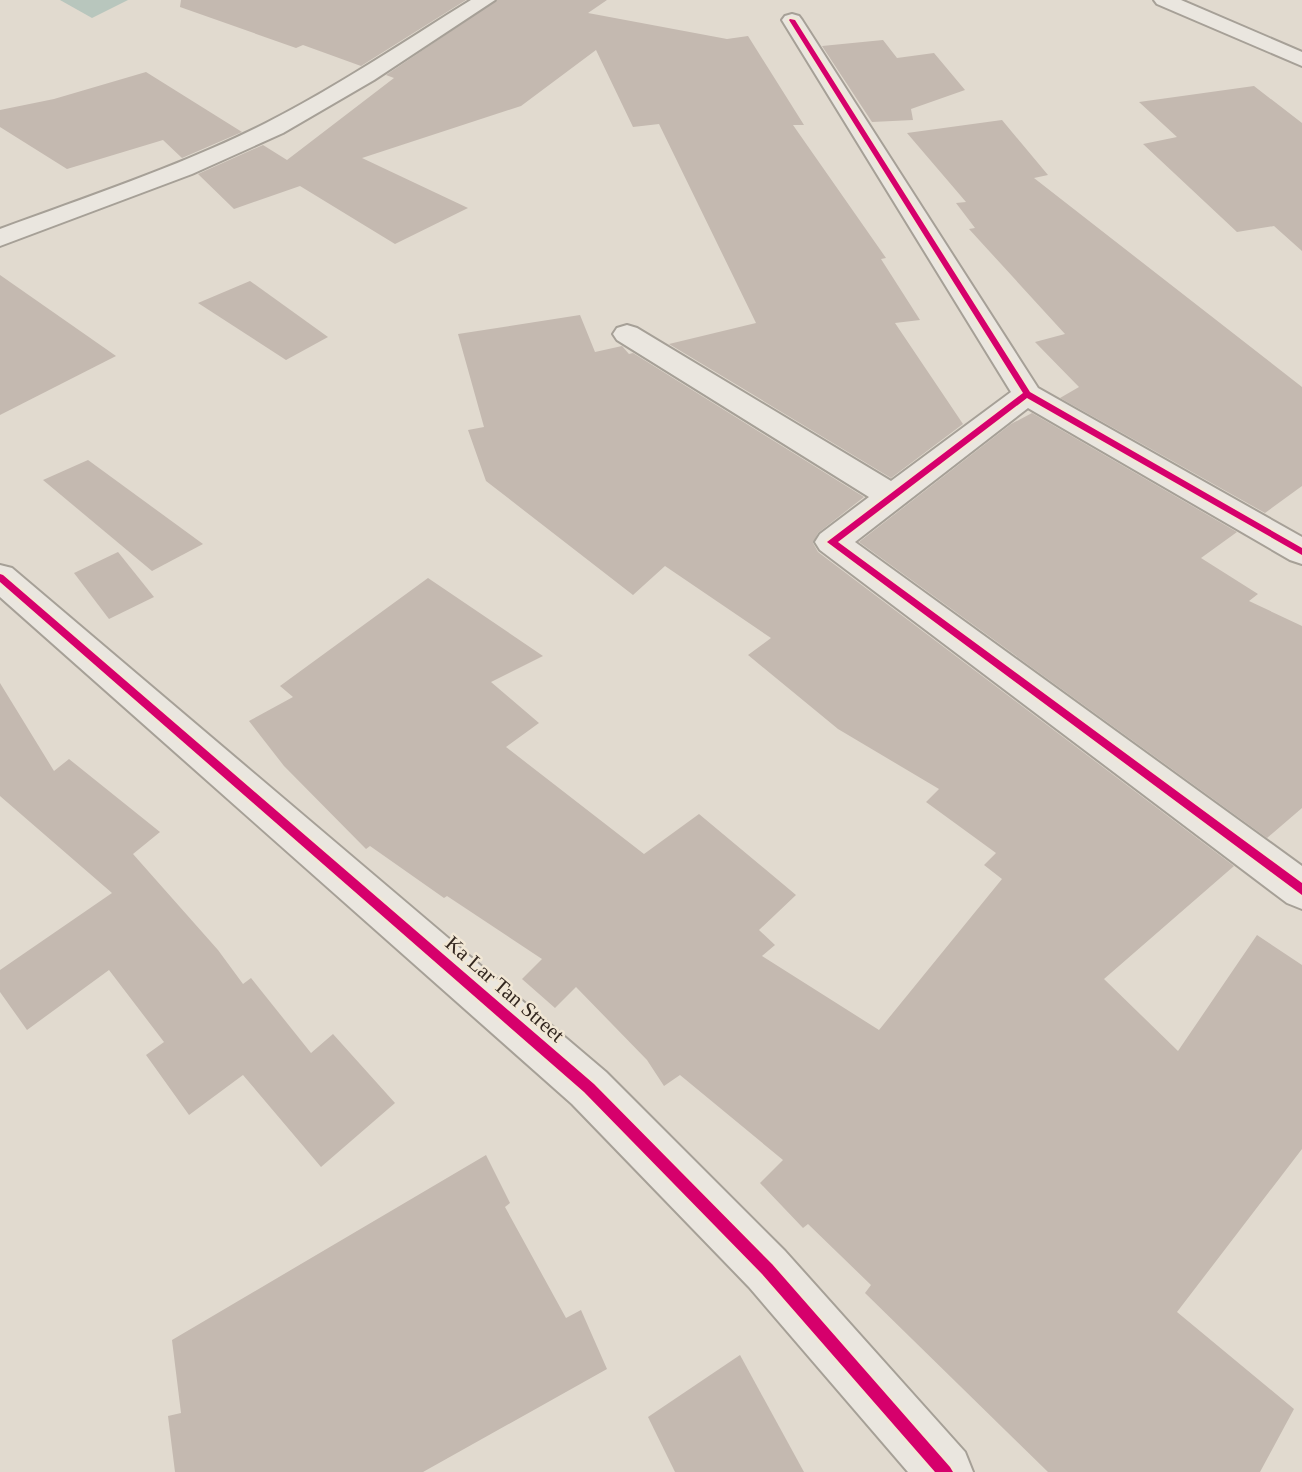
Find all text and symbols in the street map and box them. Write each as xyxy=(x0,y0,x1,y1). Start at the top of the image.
street label: Ka Lar Tan Street xyxy=(441,931,569,1047)

